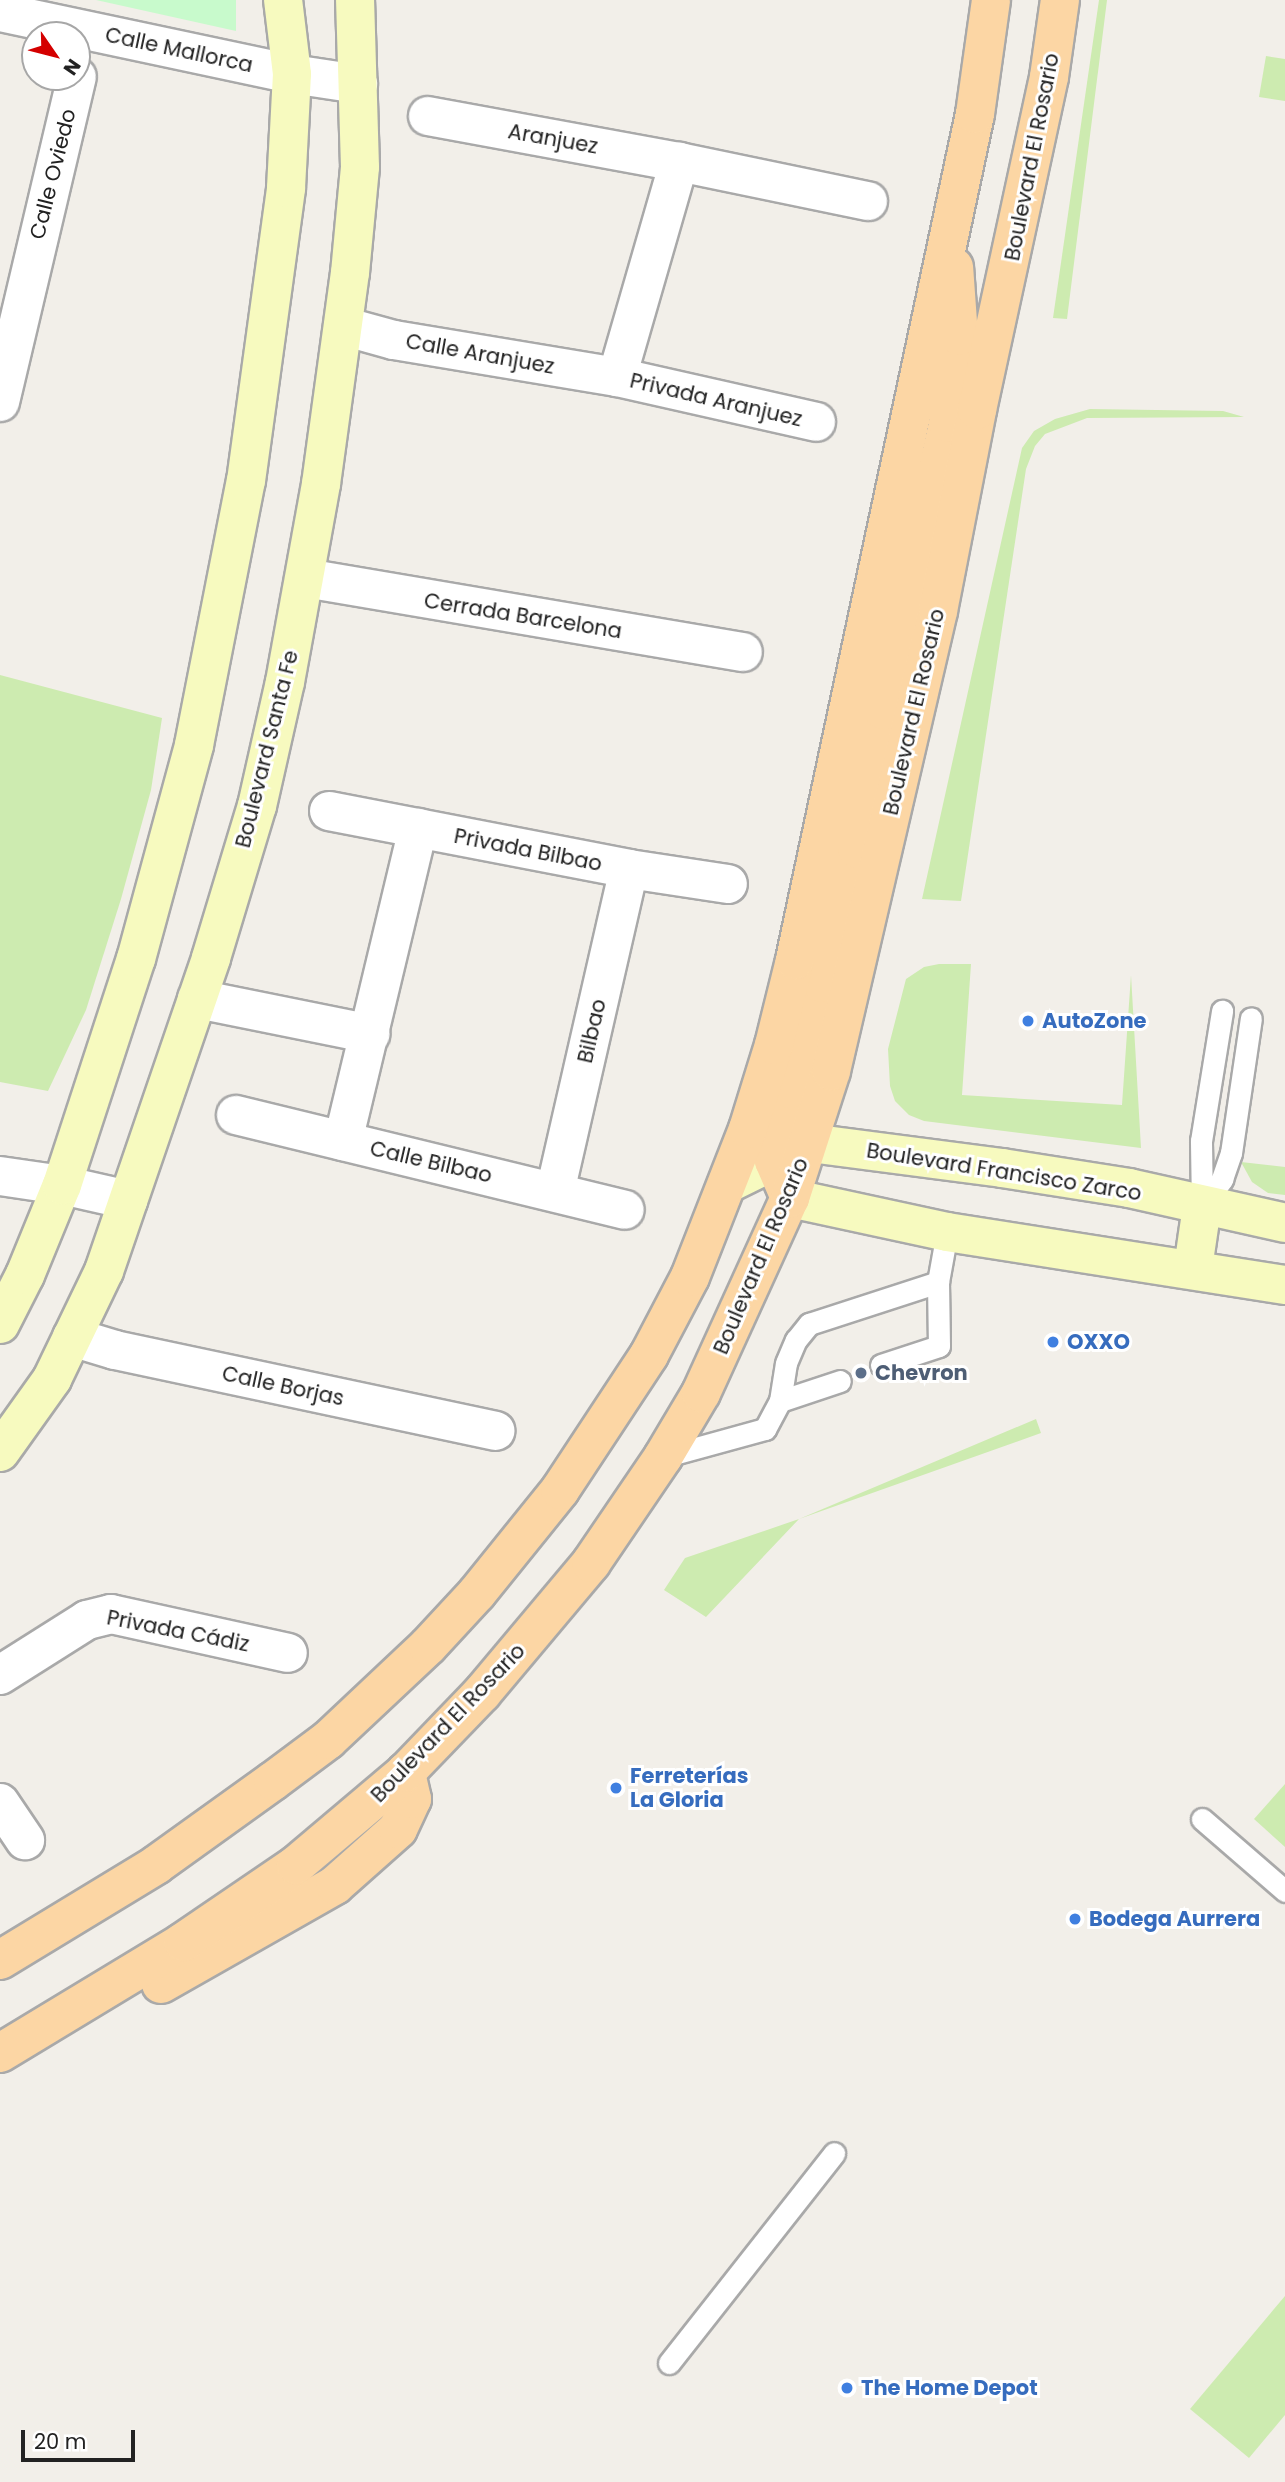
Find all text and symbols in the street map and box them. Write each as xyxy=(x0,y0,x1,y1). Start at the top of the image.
north arrow xyxy=(21,21,91,91)
street label: Calle Mallorca xyxy=(103,22,255,78)
street label: Boulevard El Rosario xyxy=(1000,51,1064,263)
text: N xyxy=(57,54,87,81)
street label: Calle Oviedo xyxy=(25,106,81,242)
street label: Aranjuez xyxy=(506,119,600,159)
street label: Calle Aranjuez xyxy=(404,329,556,379)
street label: Privada Aranjuez xyxy=(627,368,805,432)
street label: Cerrada Barcelona xyxy=(422,588,624,644)
street label: Boulevard El Rosario xyxy=(878,606,950,818)
street label: Boulevard Santa Fe xyxy=(230,648,304,850)
street label: Privada Bilbao xyxy=(452,823,604,877)
street label: Bilbao xyxy=(572,996,612,1066)
place label: AutoZone xyxy=(1042,1008,1147,1034)
marker: AutoZone xyxy=(1020,1013,1036,1029)
street label: Calle Bilbao xyxy=(368,1136,494,1188)
street label: Boulevard Francisco Zarco xyxy=(865,1138,1143,1206)
street label: Boulevard El Rosario xyxy=(708,1154,814,1358)
place label: OXXO xyxy=(1067,1329,1130,1355)
marker: OXXO xyxy=(1045,1334,1061,1350)
place label: Chevron xyxy=(875,1360,968,1386)
street label: Calle Borjas xyxy=(220,1361,346,1411)
marker: Chevron xyxy=(853,1365,869,1381)
street label: Privada Cádiz xyxy=(105,1605,251,1657)
street label: Boulevard El Rosario xyxy=(366,1638,530,1808)
place label: Ferreterías La Gloria xyxy=(630,1763,749,1813)
marker: Ferreterías La Gloria xyxy=(608,1780,624,1796)
place label: Bodega Aurrera xyxy=(1089,1906,1260,1932)
marker: Bodega Aurrera xyxy=(1067,1911,1083,1927)
place label: The Home Depot xyxy=(861,2375,1038,2401)
marker: The Home Depot xyxy=(839,2380,855,2396)
scale bar xyxy=(24,2416,138,2460)
text: 20 m xyxy=(34,2427,87,2456)

